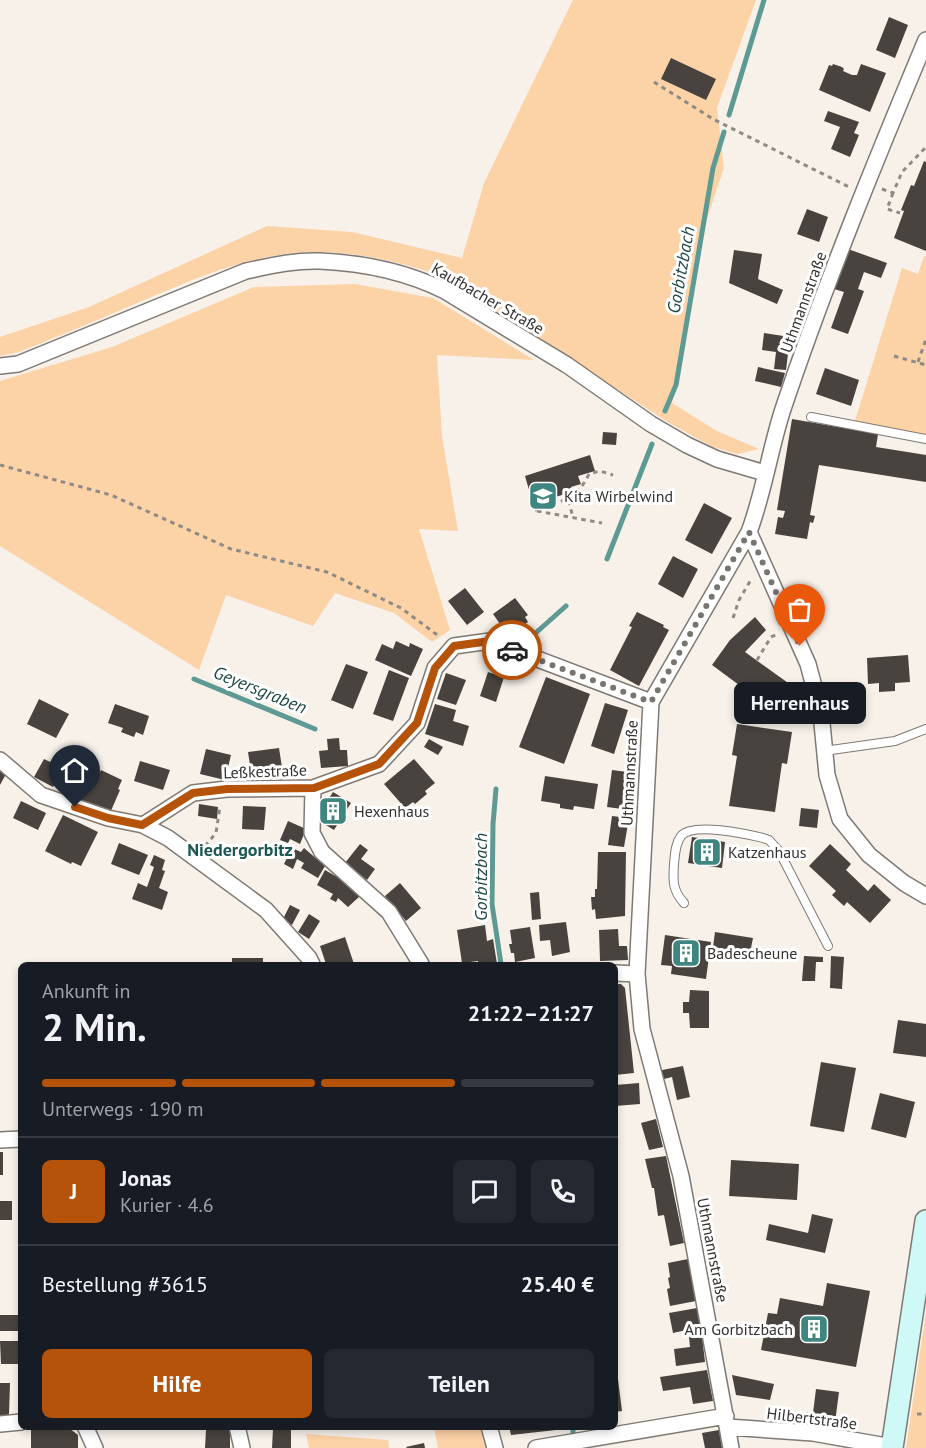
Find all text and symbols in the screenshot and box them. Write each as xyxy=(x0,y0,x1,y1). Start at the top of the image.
water label: Gorbitzbach xyxy=(662,225,699,315)
street label: Uthmannstraße xyxy=(775,249,831,355)
street label: Kaufbacher Straße xyxy=(428,258,548,338)
school or university icon: Kita Wirbelwind xyxy=(527,480,559,512)
place label: Kita Wirbelwind xyxy=(564,486,673,506)
pin xyxy=(774,584,825,646)
icon: bag xyxy=(783,593,816,626)
courier xyxy=(482,620,542,680)
icon: car xyxy=(496,634,529,667)
water label: Geyersgraben xyxy=(210,660,310,719)
callout: Herrenhaus xyxy=(734,682,866,724)
text: Herrenhaus xyxy=(751,690,849,716)
street label: Uthmannstraße xyxy=(616,719,642,827)
pin xyxy=(49,745,100,807)
icon: home xyxy=(58,754,91,787)
street label: Leßkestraße xyxy=(223,760,307,782)
building icon: Hexenhaus xyxy=(317,795,349,827)
place label: Hexenhaus xyxy=(354,801,430,821)
water label: Gorbitzbach xyxy=(469,833,492,921)
building icon: Katzenhaus xyxy=(691,836,723,868)
district label: Niedergorbitz xyxy=(187,838,293,861)
place label: Katzenhaus xyxy=(728,842,807,862)
building icon: Badescheune xyxy=(670,937,702,969)
place label: Badescheune xyxy=(707,943,797,963)
text: Ankunft in xyxy=(42,978,130,1004)
text: 21:22–21:27 xyxy=(468,999,594,1027)
text: 2 Min. xyxy=(42,1001,147,1052)
text: Unterwegs · 190 m xyxy=(42,1096,203,1122)
button: chat xyxy=(453,1160,516,1223)
button: phone xyxy=(531,1160,594,1223)
text: Jonas xyxy=(120,1164,171,1192)
text: J xyxy=(70,1177,77,1205)
text: Kurier · 4.6 xyxy=(120,1192,214,1218)
street label: Uthmannstraße xyxy=(693,1196,733,1304)
text: Bestellung #3615 xyxy=(42,1270,208,1298)
text: 25.40 € xyxy=(521,1270,594,1298)
building icon: Am Gorbitzbach xyxy=(798,1313,830,1345)
place label: Am Gorbitzbach xyxy=(685,1319,793,1339)
button: Hilfe xyxy=(42,1349,312,1418)
button: Teilen xyxy=(324,1349,594,1418)
street label: Hilbertstraße xyxy=(766,1403,858,1433)

